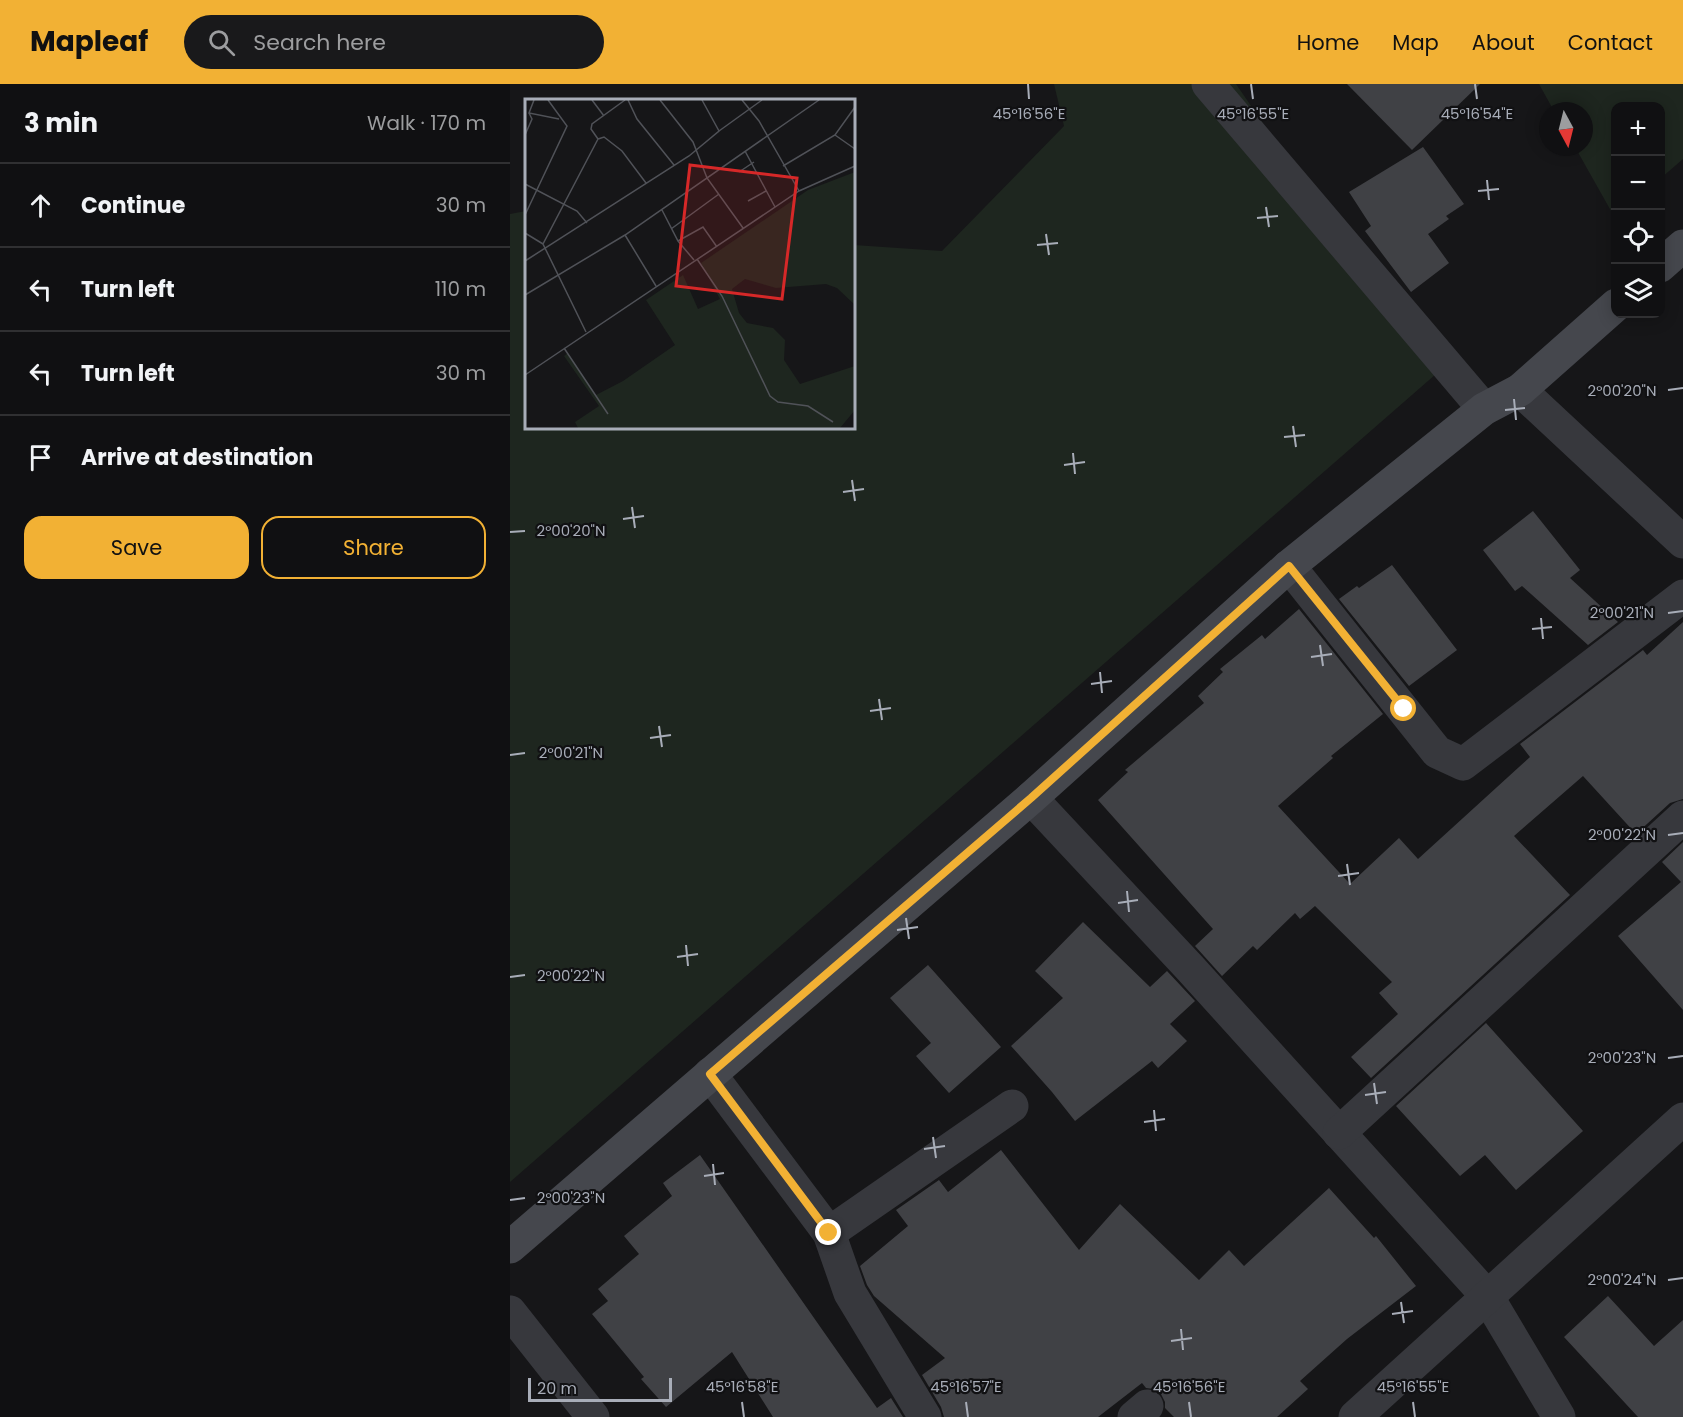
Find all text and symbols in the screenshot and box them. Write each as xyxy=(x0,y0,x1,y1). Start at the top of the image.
search box xyxy=(184,15,604,69)
text: Mapleaf xyxy=(30,22,148,61)
icon: search xyxy=(205,26,238,59)
text: Search here xyxy=(253,27,386,58)
text: Home xyxy=(1297,28,1359,57)
text: Map xyxy=(1392,28,1439,57)
text: About xyxy=(1472,28,1535,57)
text: Contact xyxy=(1568,28,1653,57)
inset map xyxy=(525,99,855,429)
north arrow xyxy=(1539,102,1593,156)
map controls xyxy=(1611,102,1665,318)
button: + xyxy=(1611,102,1665,156)
text: 45°16'56"E xyxy=(993,103,1065,124)
text: 45°16'55"E xyxy=(1217,103,1289,124)
text: 45°16'54"E xyxy=(1441,103,1513,124)
text: 3 min xyxy=(24,105,98,141)
text: Walk · 170 m xyxy=(367,109,486,137)
button: − xyxy=(1611,156,1665,210)
icon: ahead xyxy=(24,189,57,222)
text: Continue xyxy=(81,190,185,221)
text: 30 m xyxy=(436,191,486,219)
button: locate xyxy=(1611,210,1665,264)
button: layers xyxy=(1611,264,1665,318)
icon: left xyxy=(24,273,57,306)
text: Turn left xyxy=(81,274,175,305)
text: 110 m xyxy=(435,275,486,303)
icon: left xyxy=(24,357,57,390)
text: Turn left xyxy=(81,358,175,389)
text: 30 m xyxy=(436,359,486,387)
text: 2°00'20"N xyxy=(1588,380,1656,401)
icon: arrive xyxy=(24,441,57,474)
text: Arrive at destination xyxy=(81,442,313,473)
button: Save xyxy=(24,516,249,579)
button: Share xyxy=(261,516,486,579)
text: 2°00'20"N xyxy=(537,520,605,541)
text: 2°00'21"N xyxy=(1590,602,1654,623)
route start xyxy=(1390,695,1416,721)
text: 2°00'21"N xyxy=(539,742,603,763)
text: 2°00'22"N xyxy=(1588,824,1656,845)
text: 2°00'22"N xyxy=(537,965,605,986)
text: 2°00'23"N xyxy=(1588,1047,1656,1068)
text: 2°00'23"N xyxy=(537,1187,605,1208)
route end xyxy=(815,1219,841,1245)
text: 2°00'24"N xyxy=(1588,1269,1657,1290)
scale bar xyxy=(528,1375,672,1402)
text: 45°16'58"E xyxy=(706,1376,778,1397)
text: 45°16'57"E xyxy=(930,1376,1002,1397)
text: 45°16'56"E xyxy=(1153,1376,1225,1397)
text: 45°16'55"E xyxy=(1377,1376,1449,1397)
text: 20 m xyxy=(537,1377,577,1400)

